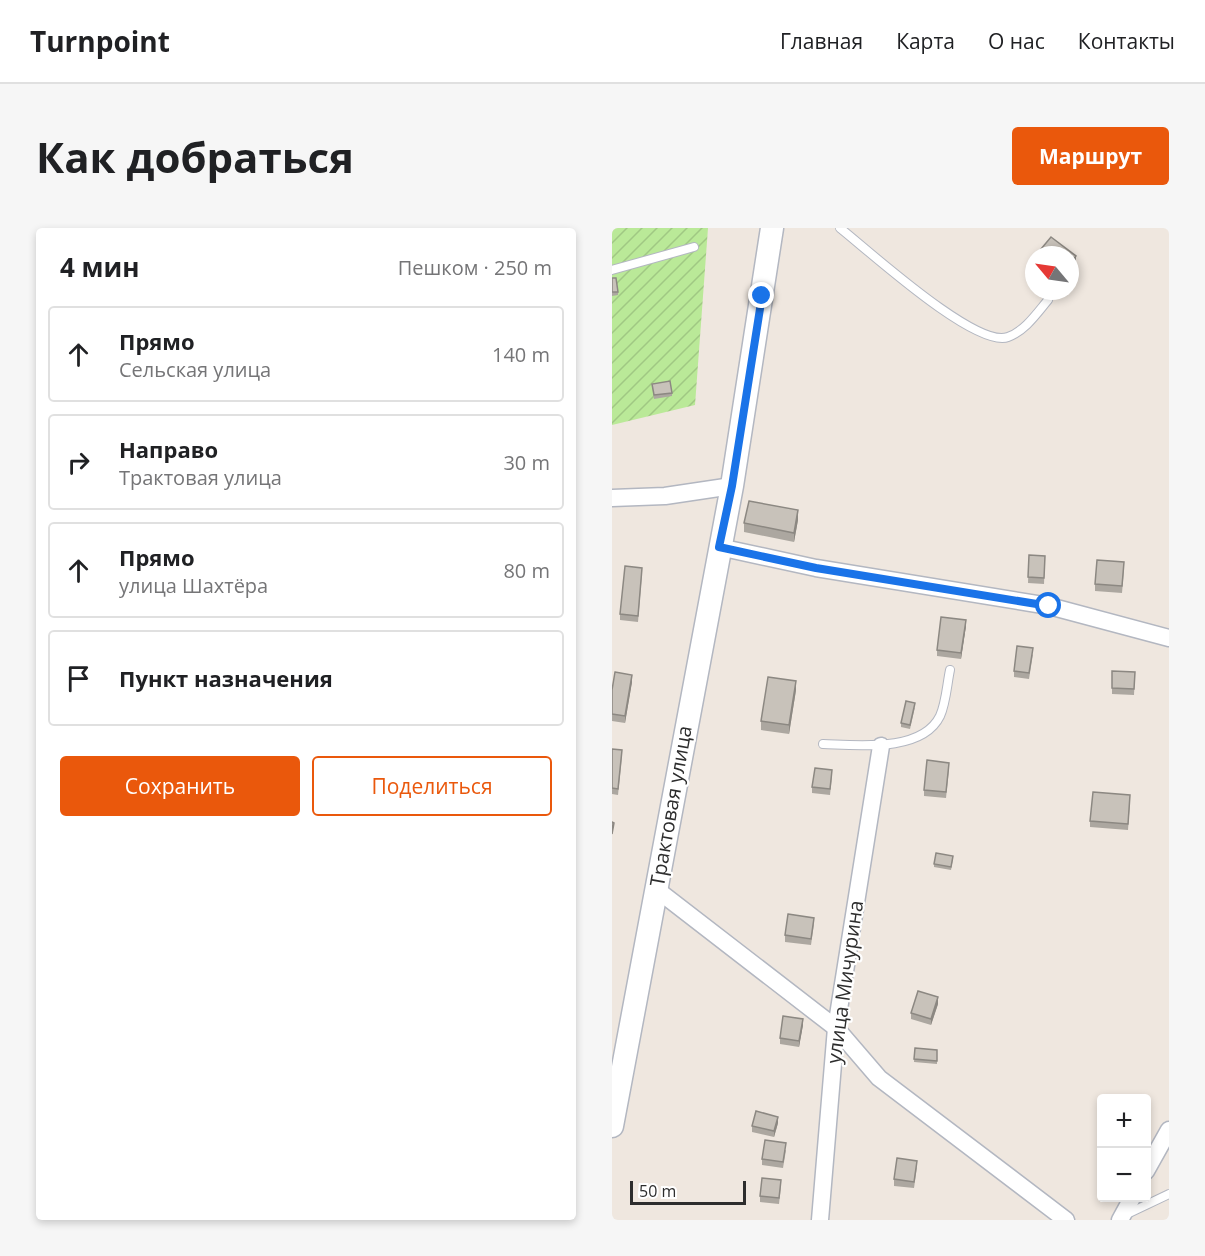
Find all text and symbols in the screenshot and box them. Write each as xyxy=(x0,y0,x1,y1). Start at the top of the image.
text: Turnpoint xyxy=(30,22,170,60)
text: Главная xyxy=(780,27,863,55)
text: Карта xyxy=(896,27,955,55)
text: О нас xyxy=(988,27,1045,55)
text: Контакты xyxy=(1078,27,1175,55)
button: Маршрут xyxy=(1012,127,1169,185)
text: Как добраться xyxy=(36,128,354,185)
north arrow xyxy=(1025,246,1079,300)
text: 4 мин xyxy=(60,249,140,285)
text: Пешком · 250 m xyxy=(398,254,552,281)
route end xyxy=(748,282,774,308)
text: Прямо xyxy=(119,326,195,356)
icon: ahead xyxy=(62,338,95,371)
text: 140 m xyxy=(492,341,550,368)
text: Сельская улица xyxy=(119,356,271,383)
text: Направо xyxy=(119,434,218,464)
icon: right xyxy=(62,446,95,479)
text: 30 m xyxy=(503,449,550,476)
text: Трактовая улица xyxy=(119,464,282,491)
text: Прямо xyxy=(119,542,195,572)
icon: ahead xyxy=(62,554,95,587)
text: 80 m xyxy=(503,557,550,584)
text: улица Шахтёра xyxy=(119,572,268,599)
route start xyxy=(1035,592,1061,618)
icon: arrive xyxy=(62,662,95,695)
text: Пункт назначения xyxy=(119,663,333,693)
street label: Трактовая улица xyxy=(643,723,698,888)
button: Сохранить xyxy=(60,756,300,816)
button: Поделиться xyxy=(312,756,552,816)
street label: улица Мичурина xyxy=(820,899,869,1065)
map controls xyxy=(1097,1094,1151,1202)
button: + xyxy=(1097,1094,1151,1148)
button: − xyxy=(1097,1148,1151,1202)
scale bar xyxy=(630,1178,746,1206)
text: 50 m xyxy=(639,1180,676,1202)

